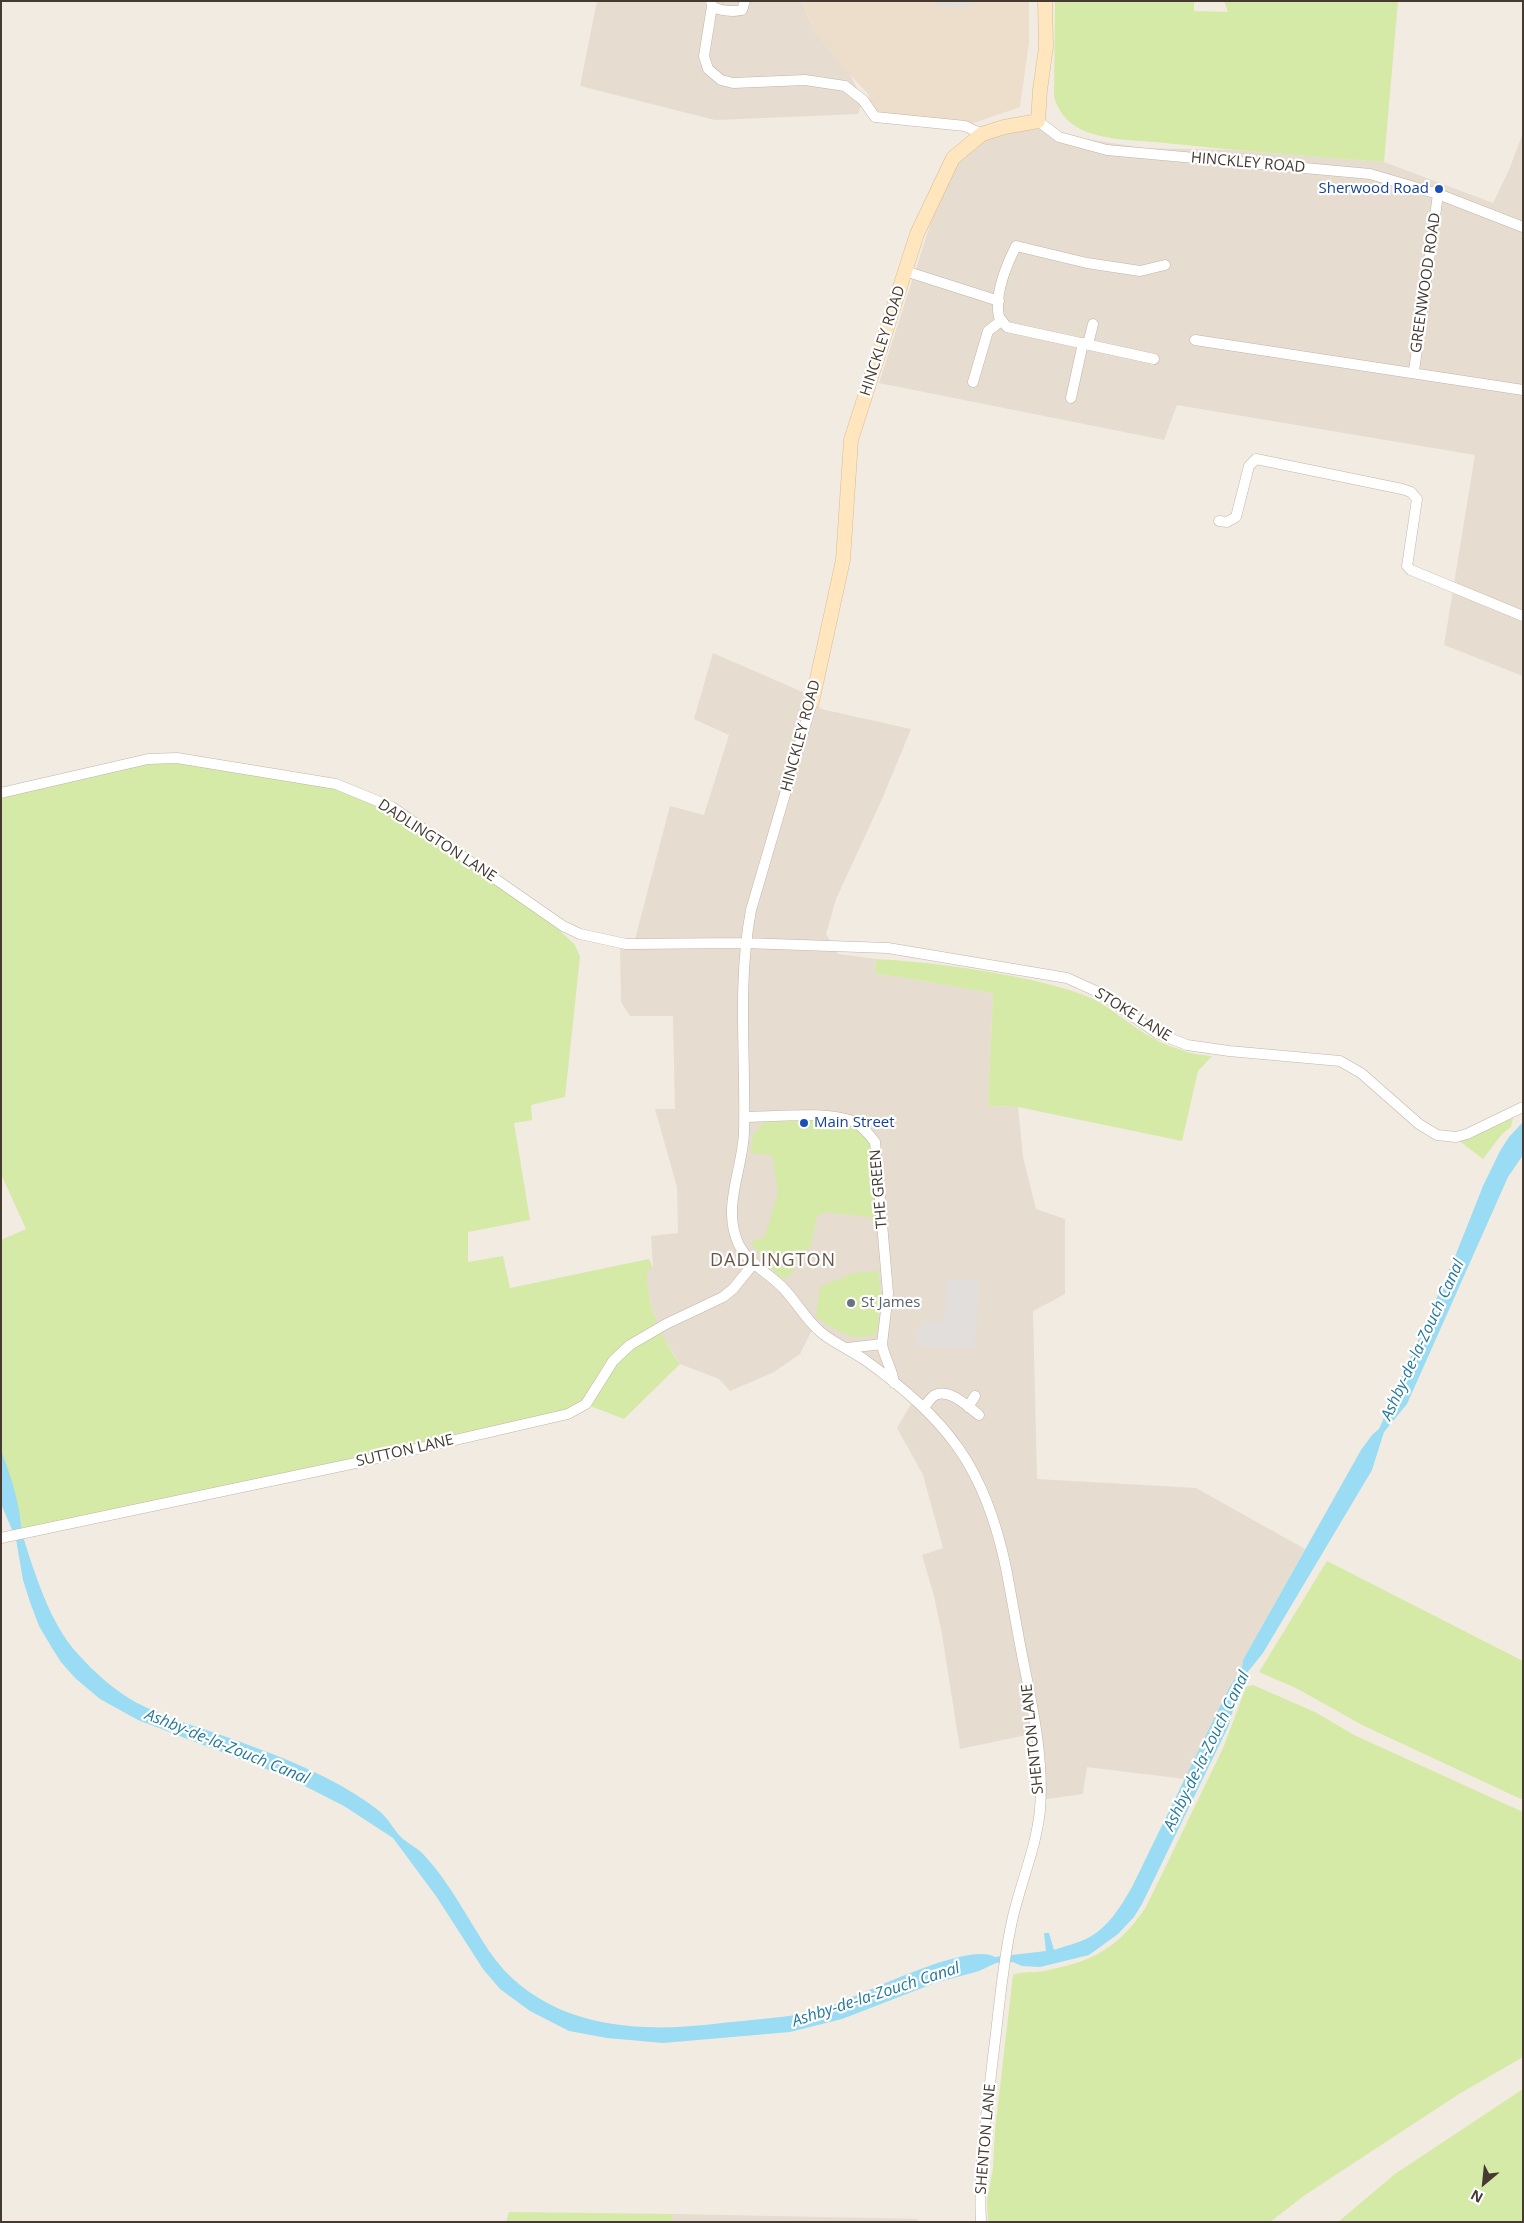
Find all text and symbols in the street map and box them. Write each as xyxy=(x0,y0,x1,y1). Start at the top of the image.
street label: HINCKLEY ROAD xyxy=(1190,149,1306,177)
place label: Sherwood Road xyxy=(1318,180,1429,198)
marker: Sherwood Road xyxy=(1433,183,1445,195)
street label: GREENWOOD ROAD xyxy=(1407,212,1445,354)
street label: HINCKLEY ROAD xyxy=(857,284,909,398)
street label: HINCKLEY ROAD xyxy=(777,678,825,794)
street label: DADLINGTON LANE xyxy=(374,796,500,886)
street label: STOKE LANE xyxy=(1092,984,1174,1046)
place label: Main Street xyxy=(814,1114,895,1132)
marker: Main Street xyxy=(798,1117,810,1129)
street label: THE GREEN xyxy=(867,1149,891,1229)
district label: DADLINGTON xyxy=(709,1250,837,1272)
water label: Ashby-de-la-Zouch Canal xyxy=(1377,1257,1469,1423)
place label: St James xyxy=(861,1294,920,1312)
marker: St James xyxy=(845,1297,857,1309)
street label: SUTTON LANE xyxy=(355,1431,455,1471)
water label: Ashby-de-la-Zouch Canal xyxy=(1160,1668,1254,1834)
street label: SHENTON LANE xyxy=(1018,1683,1048,1795)
water label: Ashby-de-la-Zouch Canal xyxy=(142,1705,312,1789)
water label: Ashby-de-la-Zouch Canal xyxy=(790,1959,962,2031)
street label: SHENTON LANE xyxy=(972,2083,1000,2195)
north arrow xyxy=(1459,2158,1509,2208)
text: N xyxy=(1467,2186,1486,2208)

